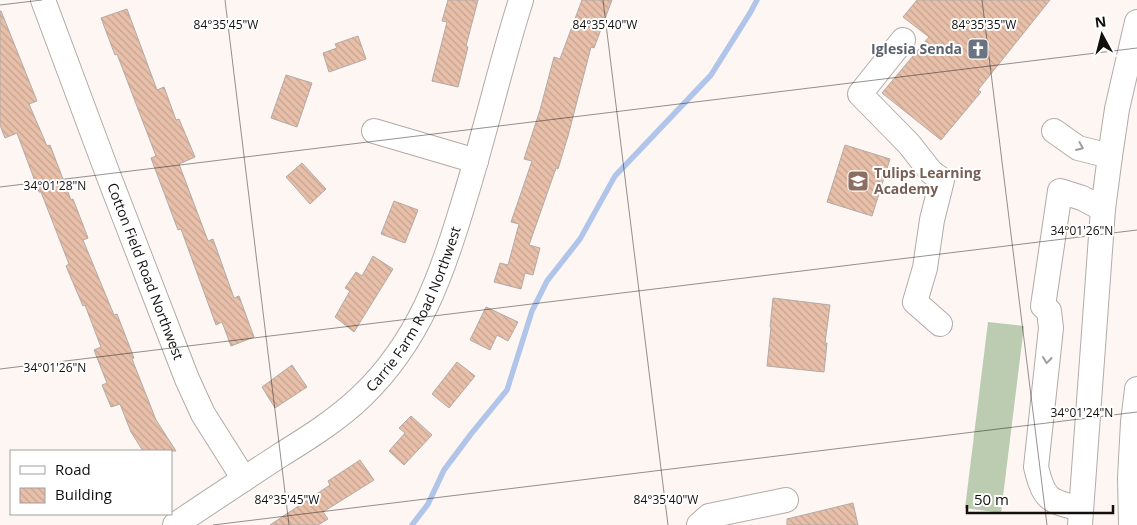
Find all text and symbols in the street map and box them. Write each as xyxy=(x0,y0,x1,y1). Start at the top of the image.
north arrow xyxy=(1077,10,1127,60)
text: N xyxy=(1094,11,1107,32)
text: 84°35'45"W xyxy=(194,16,258,33)
text: 84°35'40"W xyxy=(573,16,637,33)
text: 84°35'35"W xyxy=(952,16,1016,33)
church icon: Iglesia Senda xyxy=(966,37,990,61)
place label: Iglesia Senda xyxy=(871,39,962,58)
one-way arrow xyxy=(1075,141,1084,152)
place label: Tulips Learning Academy xyxy=(874,163,981,198)
school or university icon: Tulips Learning Academy xyxy=(846,169,870,193)
text: 34°01'28"N xyxy=(24,177,86,194)
street label: Cotton Field Road Northwest xyxy=(103,180,189,362)
text: 34°01'26"N xyxy=(1051,222,1113,239)
street label: Carrie Farm Road Northwest xyxy=(361,224,465,396)
one-way arrow xyxy=(1042,356,1053,364)
text: 34°01'26"N xyxy=(24,359,86,376)
text: 34°01'24"N xyxy=(1051,404,1113,421)
legend xyxy=(10,450,172,515)
text: Road xyxy=(55,459,91,479)
scale bar xyxy=(967,482,1113,514)
text: Building xyxy=(55,484,112,504)
text: 50 m xyxy=(974,489,1009,509)
text: 84°35'45"W xyxy=(255,491,319,508)
text: 84°35'40"W xyxy=(634,491,698,508)

